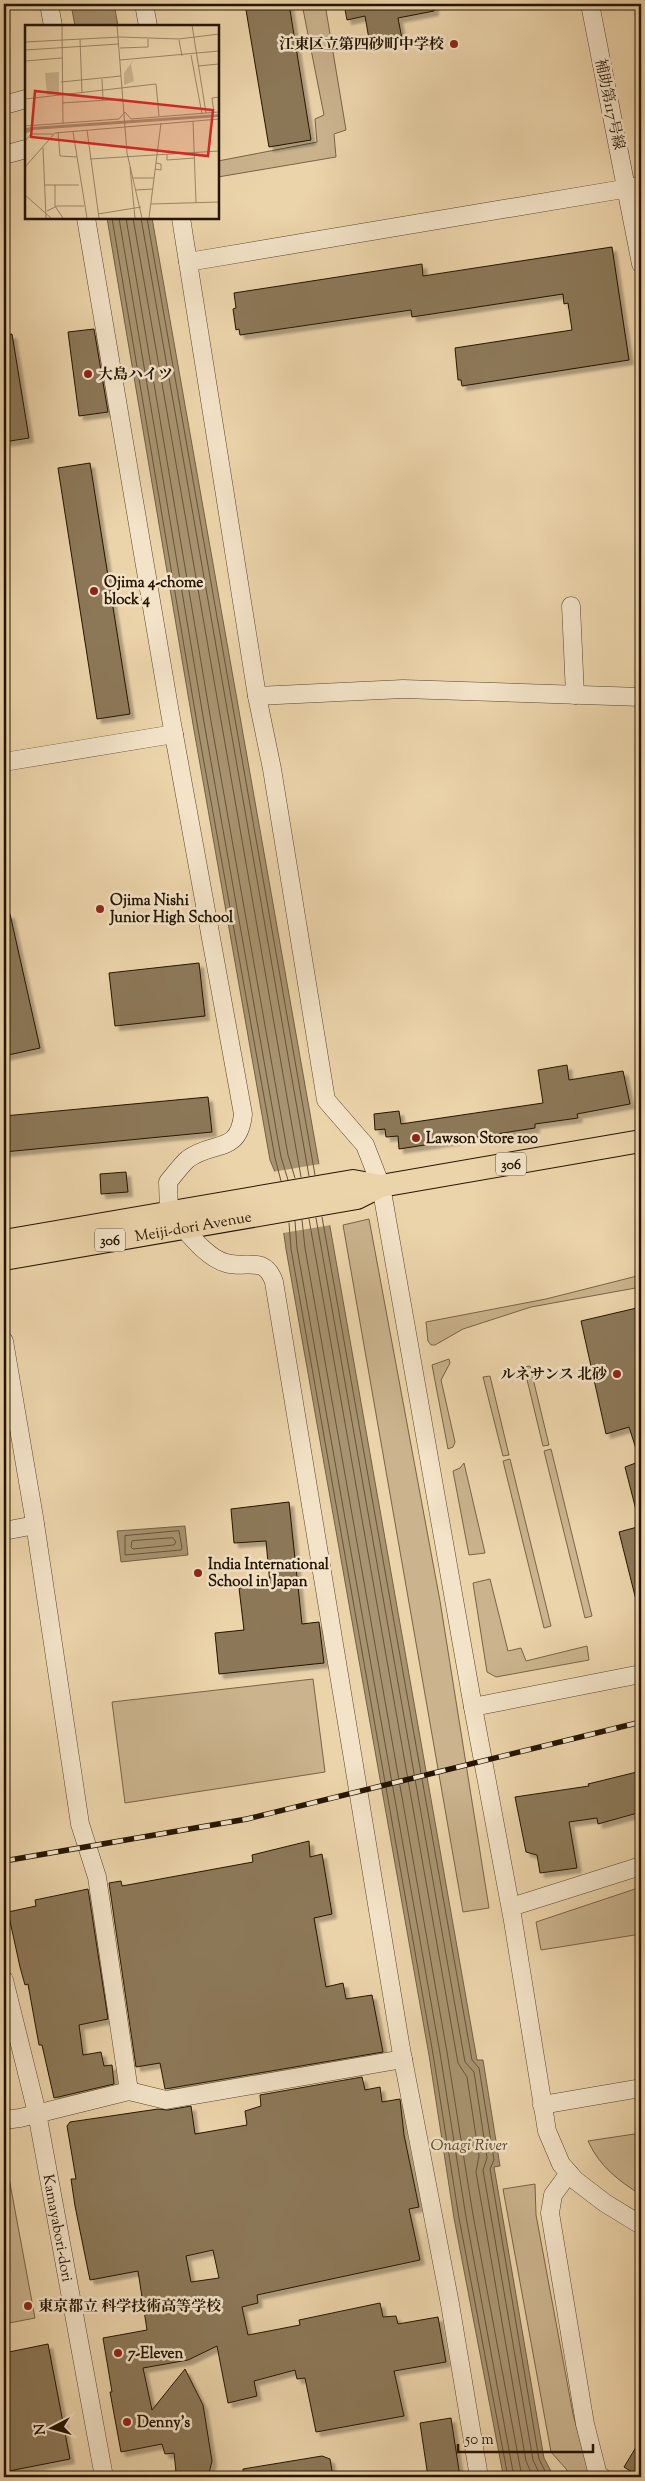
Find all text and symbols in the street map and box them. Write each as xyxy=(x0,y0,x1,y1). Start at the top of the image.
inset map xyxy=(25,25,219,219)
place label: 江東区立第四砂町中学校 xyxy=(279,35,444,56)
marker: 江東区立第四砂町中学校 xyxy=(448,38,460,50)
street label: 補助第117号線 xyxy=(589,57,628,152)
place label: 大島ハイツ xyxy=(98,365,173,386)
marker: 大島ハイツ xyxy=(82,368,94,380)
place label: Ojima 4-chome block 4 xyxy=(103,573,203,611)
marker: Ojima 4-chome block 4 xyxy=(88,585,100,597)
place label: Ojima Nishi Junior High School xyxy=(109,891,234,929)
marker: Ojima Nishi Junior High School xyxy=(94,903,106,915)
place label: Lawson Store 100 xyxy=(426,1129,538,1150)
marker: Lawson Store 100 xyxy=(410,1132,422,1144)
road number: 306 xyxy=(496,1152,526,1176)
street label: Meiji-dori Avenue xyxy=(133,1207,253,1248)
road number: 306 xyxy=(95,1228,125,1252)
place label: ルネサンス 北砂 xyxy=(500,1365,607,1386)
marker: ルネサンス 北砂 xyxy=(611,1368,623,1380)
place label: India International School in Japan xyxy=(208,1555,330,1593)
marker: India International School in Japan xyxy=(192,1567,204,1579)
water label: Onagi River xyxy=(430,2135,508,2158)
street label: Kamayabori-dori xyxy=(37,2173,77,2284)
place label: 東京都立 科学技術高等学校 xyxy=(38,2297,221,2318)
marker: 東京都立 科学技術高等学校 xyxy=(22,2300,34,2312)
place label: 7-Eleven xyxy=(128,2344,184,2365)
marker: 7-Eleven xyxy=(112,2347,124,2359)
north arrow xyxy=(28,2404,78,2454)
place label: Denny's xyxy=(137,2413,190,2434)
marker: Denny's xyxy=(121,2416,133,2428)
scale bar xyxy=(458,2421,592,2453)
text: N xyxy=(31,2423,52,2436)
text: 50 m xyxy=(464,2430,494,2451)

